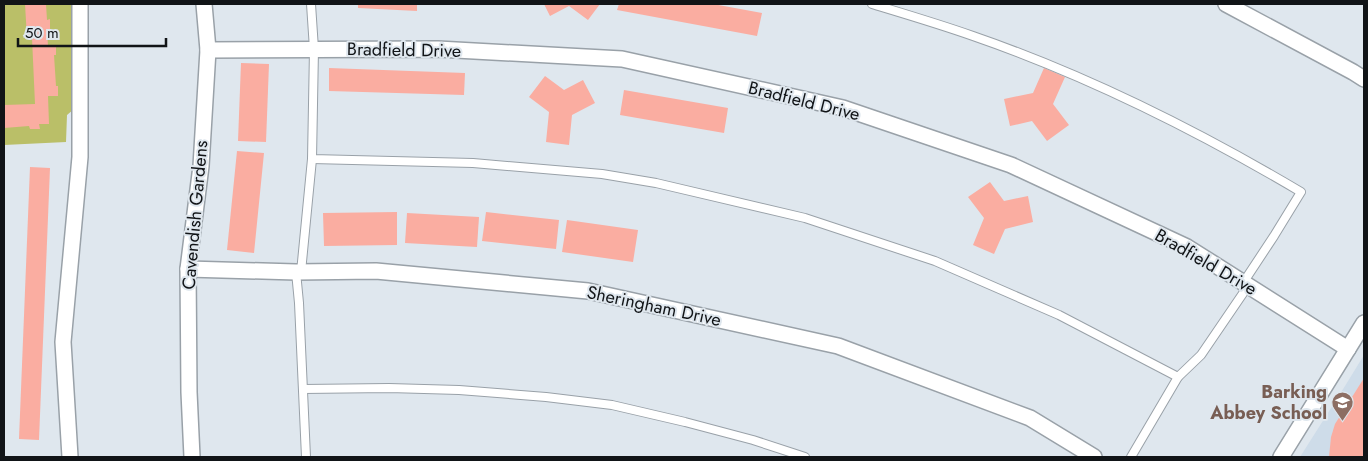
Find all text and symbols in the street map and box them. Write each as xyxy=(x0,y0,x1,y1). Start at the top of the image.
scale bar xyxy=(18,15,165,47)
text: 50 m xyxy=(25,22,59,44)
street label: Bradfield Drive xyxy=(347,36,461,64)
street label: Bradfield Drive xyxy=(746,75,862,127)
street label: Cavendish Gardens xyxy=(176,139,214,291)
street label: Bradfield Drive xyxy=(1150,222,1262,302)
street label: Sheringham Drive xyxy=(584,279,724,333)
place label: Barking Abbey School xyxy=(1209,379,1327,426)
school or university icon: Barking Abbey School xyxy=(1331,390,1355,421)

